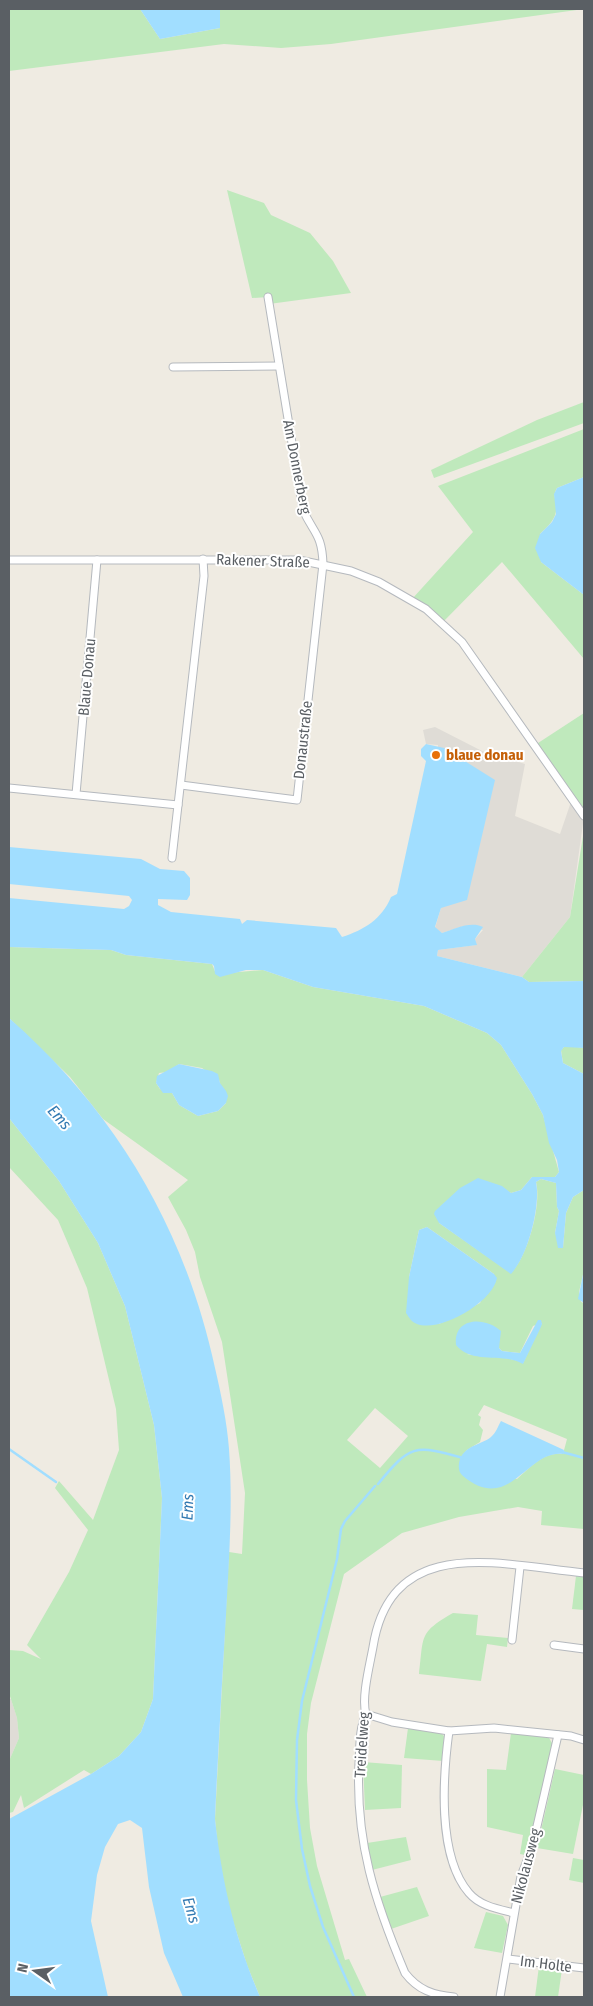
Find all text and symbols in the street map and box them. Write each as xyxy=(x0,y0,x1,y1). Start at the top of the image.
street label: Am Donnerberg xyxy=(279,418,315,516)
street label: Rakener Straße xyxy=(216,550,310,572)
street label: Blaue Donau xyxy=(75,637,99,717)
street label: Donaustraße xyxy=(290,700,316,780)
place label: blaue donau xyxy=(446,746,523,764)
marker: blaue donau xyxy=(430,749,442,761)
water label: Ems xyxy=(44,1101,76,1134)
water label: Ems xyxy=(178,1493,197,1521)
street label: Treidelweg xyxy=(351,1711,373,1779)
street label: Nikolausweg xyxy=(507,1826,545,1906)
water label: Ems xyxy=(179,1895,204,1926)
north arrow xyxy=(10,1946,60,1996)
street label: Im Holte xyxy=(519,1952,573,1976)
text: N xyxy=(14,1962,32,1974)

